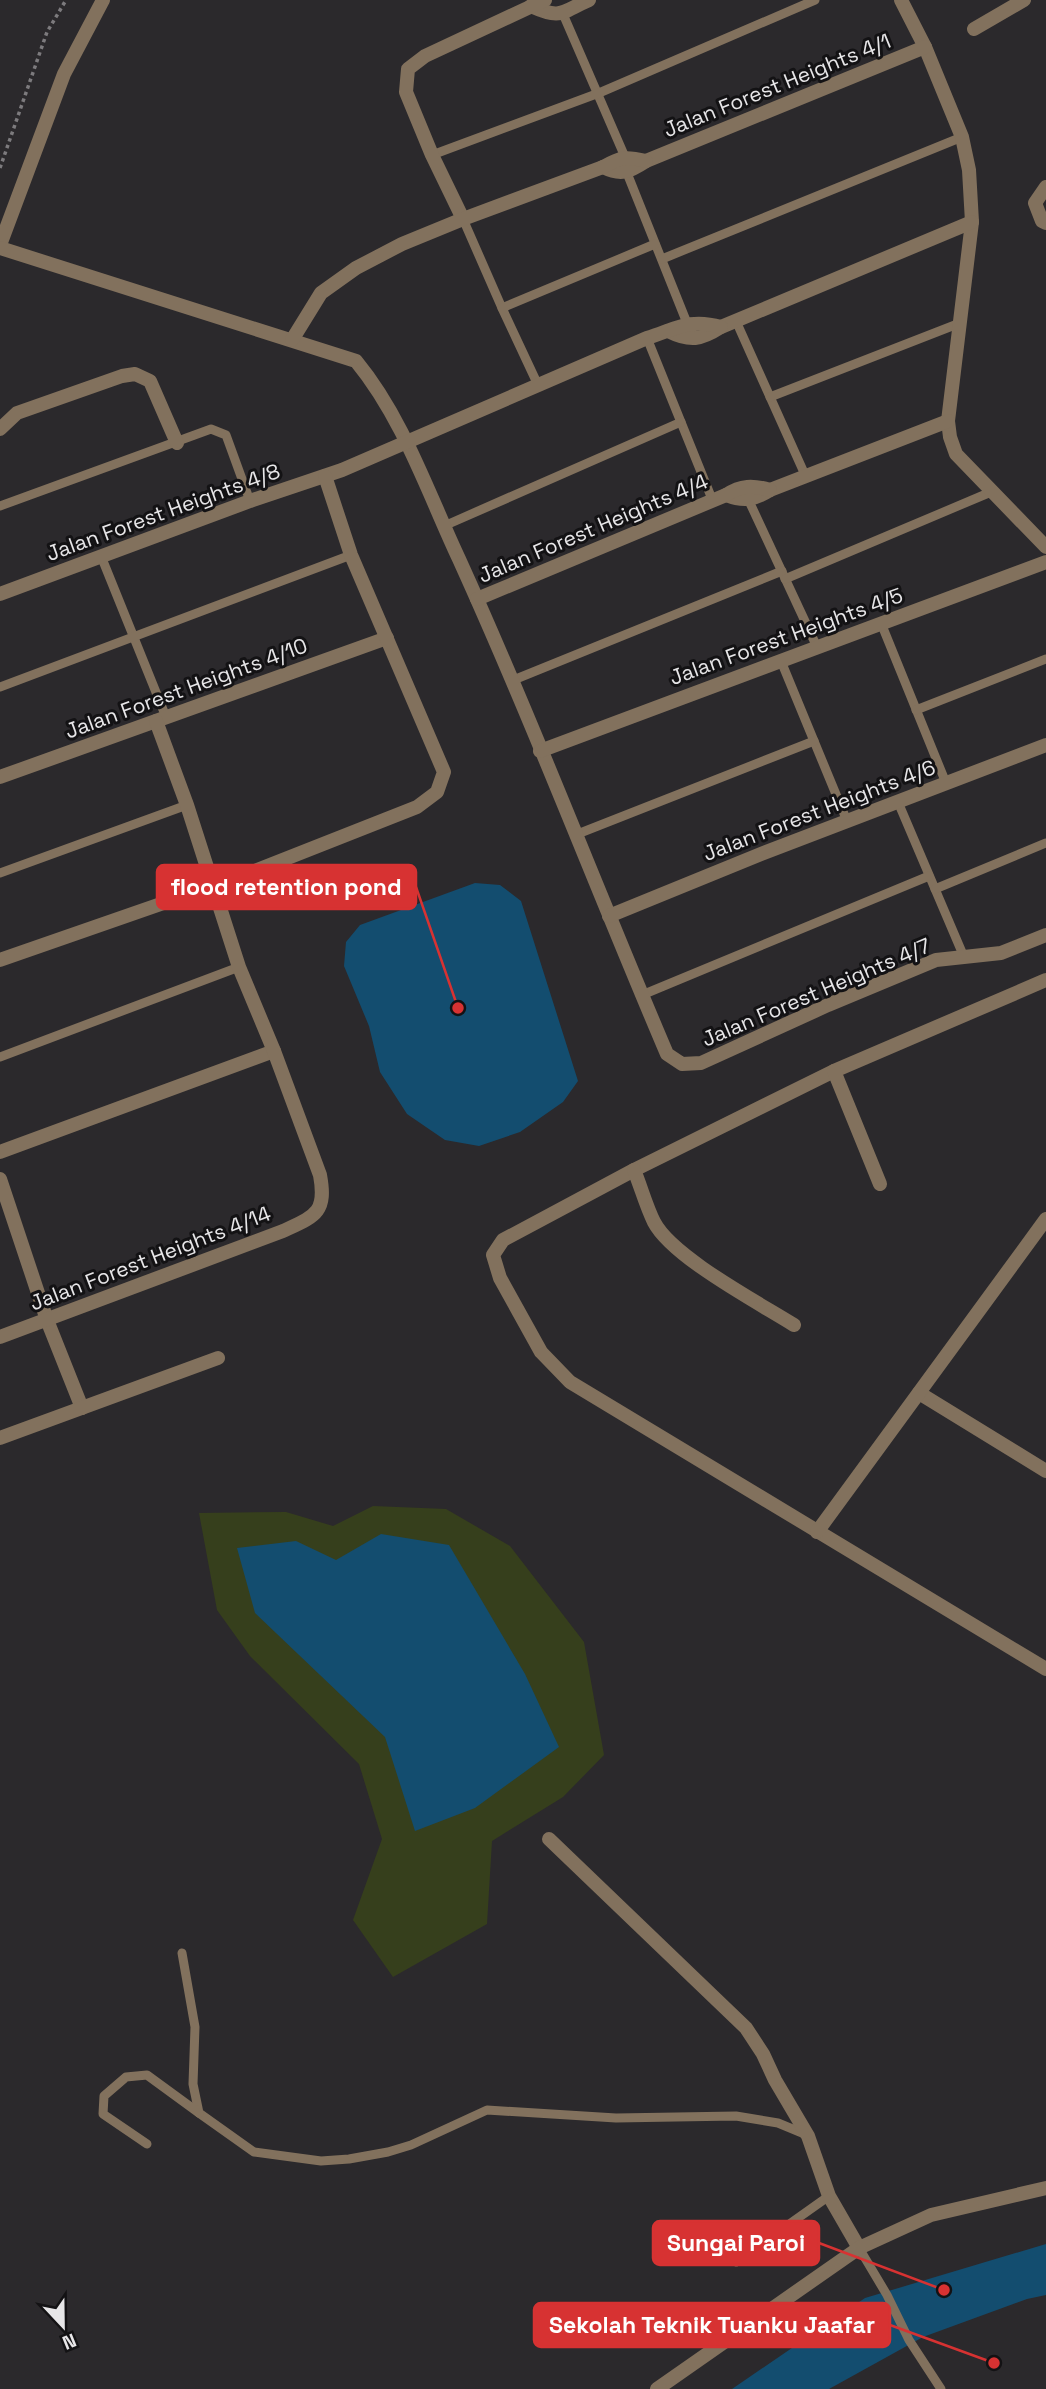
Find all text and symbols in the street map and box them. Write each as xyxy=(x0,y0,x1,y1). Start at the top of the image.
street label: Jalan Forest Heights 4/1 xyxy=(659,27,895,143)
street label: Jalan Forest Heights 4/8 xyxy=(42,457,284,567)
street label: Jalan Forest Heights 4/4 xyxy=(474,467,712,589)
street label: Jalan Forest Heights 4/5 xyxy=(666,581,906,691)
street label: Jalan Forest Heights 4/10 xyxy=(61,631,311,745)
street label: Jalan Forest Heights 4/6 xyxy=(699,753,939,867)
callout: flood retention pond xyxy=(157,865,416,909)
text: flood retention pond xyxy=(170,872,402,902)
street label: Jalan Forest Heights 4/7 xyxy=(698,931,935,1052)
street label: Jalan Forest Heights 4/14 xyxy=(26,1200,274,1316)
callout: Sungai Paroi xyxy=(653,2221,819,2265)
text: Sungai Paroi xyxy=(667,2228,805,2258)
north arrow xyxy=(28,2291,98,2361)
callout: Sekolah Teknik Tuanku Jaafar xyxy=(534,2303,890,2347)
text: Sekolah Teknik Tuanku Jaafar xyxy=(549,2310,875,2340)
text: N xyxy=(59,2327,80,2355)

